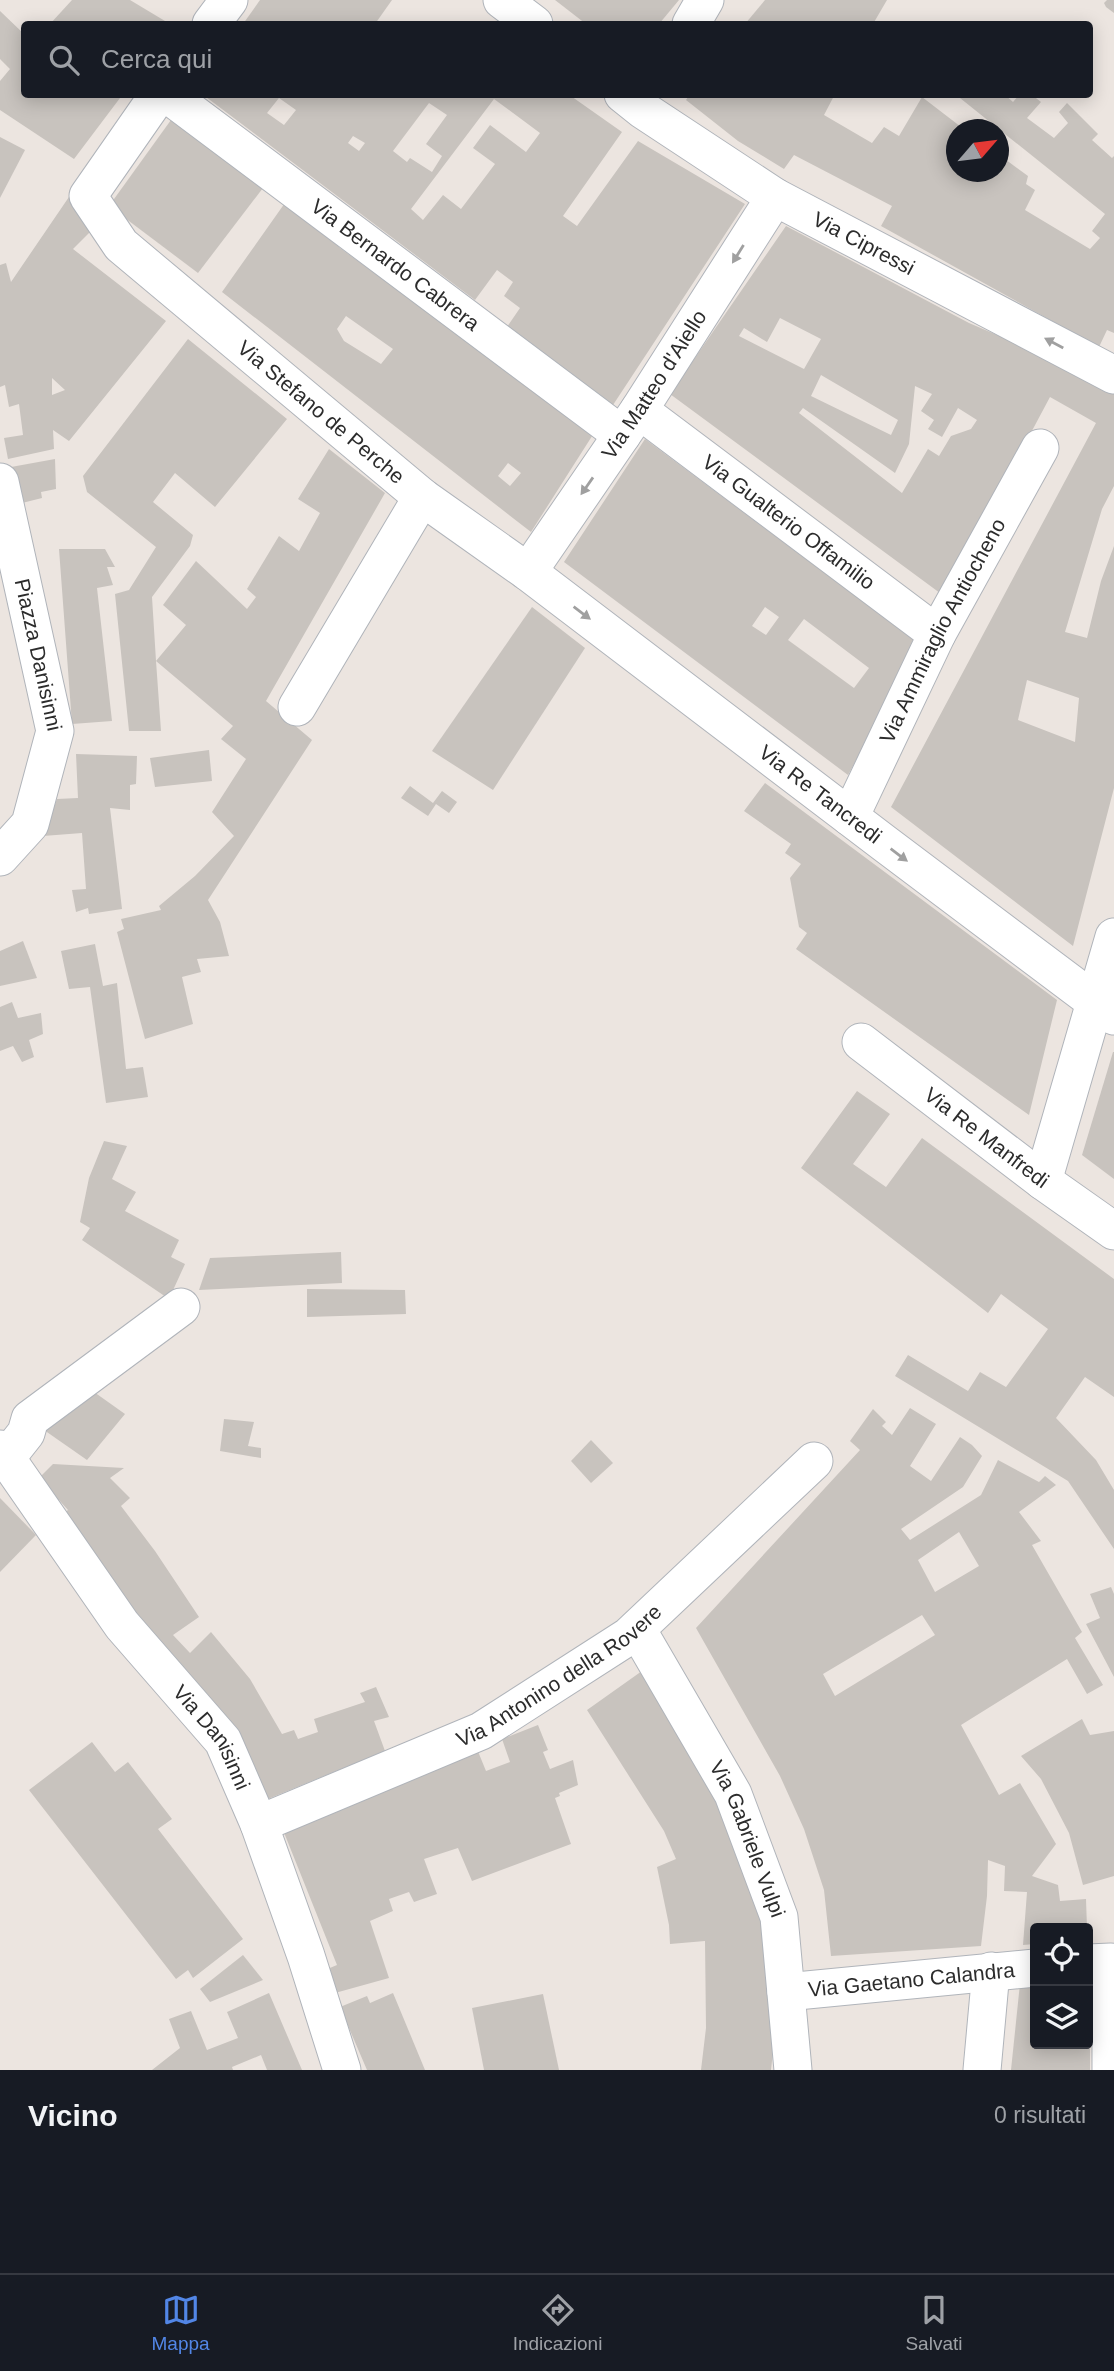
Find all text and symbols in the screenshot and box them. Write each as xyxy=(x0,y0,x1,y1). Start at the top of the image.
search box xyxy=(21,21,1093,98)
icon: search xyxy=(45,41,83,79)
text: Cerca qui xyxy=(101,44,212,74)
north arrow xyxy=(946,119,1009,182)
street label: Via Bernardo Cabrera xyxy=(307,194,484,335)
street label: Via Cipressi xyxy=(809,207,919,279)
one-way arrow xyxy=(732,244,745,264)
street label: Via Matteo d'Aiello xyxy=(597,306,711,463)
street label: Via Stefano de Perche xyxy=(233,336,409,488)
one-way arrow xyxy=(1044,338,1064,349)
street label: Via Gualterio Offamilio xyxy=(698,450,879,594)
one-way arrow xyxy=(580,477,594,495)
street label: Via Ammiraglio Antiocheno xyxy=(875,514,1010,747)
street label: Piazza Danisinni xyxy=(11,576,67,733)
one-way arrow xyxy=(573,606,592,620)
street label: Via Re Tancredi xyxy=(755,740,886,848)
one-way arrow xyxy=(890,848,908,863)
street label: Via Re Manfredi xyxy=(920,1083,1053,1192)
street label: Via Antonino della Rovere xyxy=(453,1600,666,1751)
street label: Via Danisinni xyxy=(169,1680,255,1793)
street label: Via Gabriele Vulpi xyxy=(705,1756,790,1920)
map controls xyxy=(1030,1923,1093,2049)
button: locate xyxy=(1030,1923,1093,1986)
street label: Via Gaetano Calandra xyxy=(807,1958,1016,2001)
button: layers xyxy=(1030,1986,1093,2049)
text: Vicino xyxy=(28,2099,117,2132)
text: 0 risultati xyxy=(994,2102,1086,2128)
tab: Mappa xyxy=(152,2291,210,2355)
tab: Indicazioni xyxy=(513,2291,602,2355)
tab: Salvati xyxy=(905,2291,962,2355)

